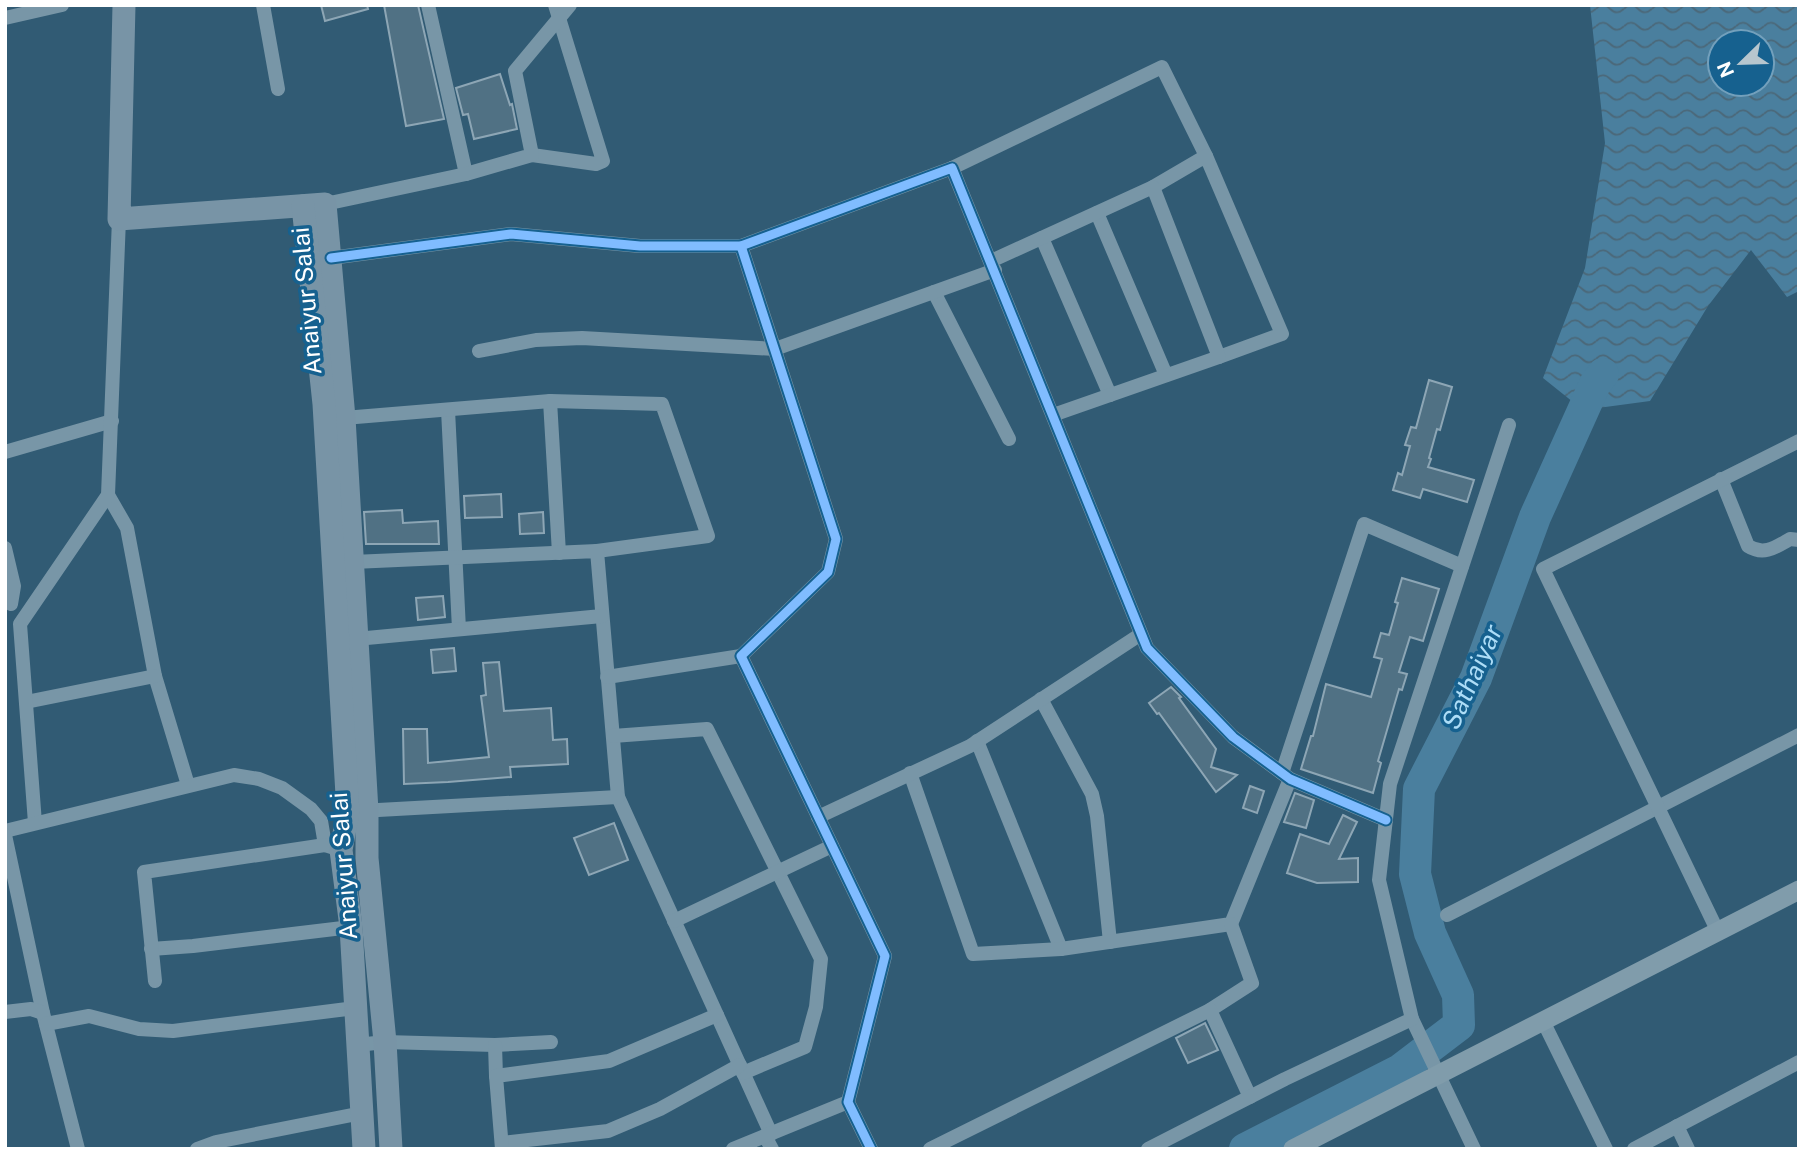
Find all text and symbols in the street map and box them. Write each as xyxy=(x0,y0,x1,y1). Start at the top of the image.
north arrow xyxy=(1706,28,1776,98)
text: N xyxy=(1712,59,1738,81)
street label: Anaiyur Salai xyxy=(286,226,326,376)
water label: Sathaiyar xyxy=(1435,619,1508,734)
street label: Anaiyur Salai xyxy=(324,791,362,941)

